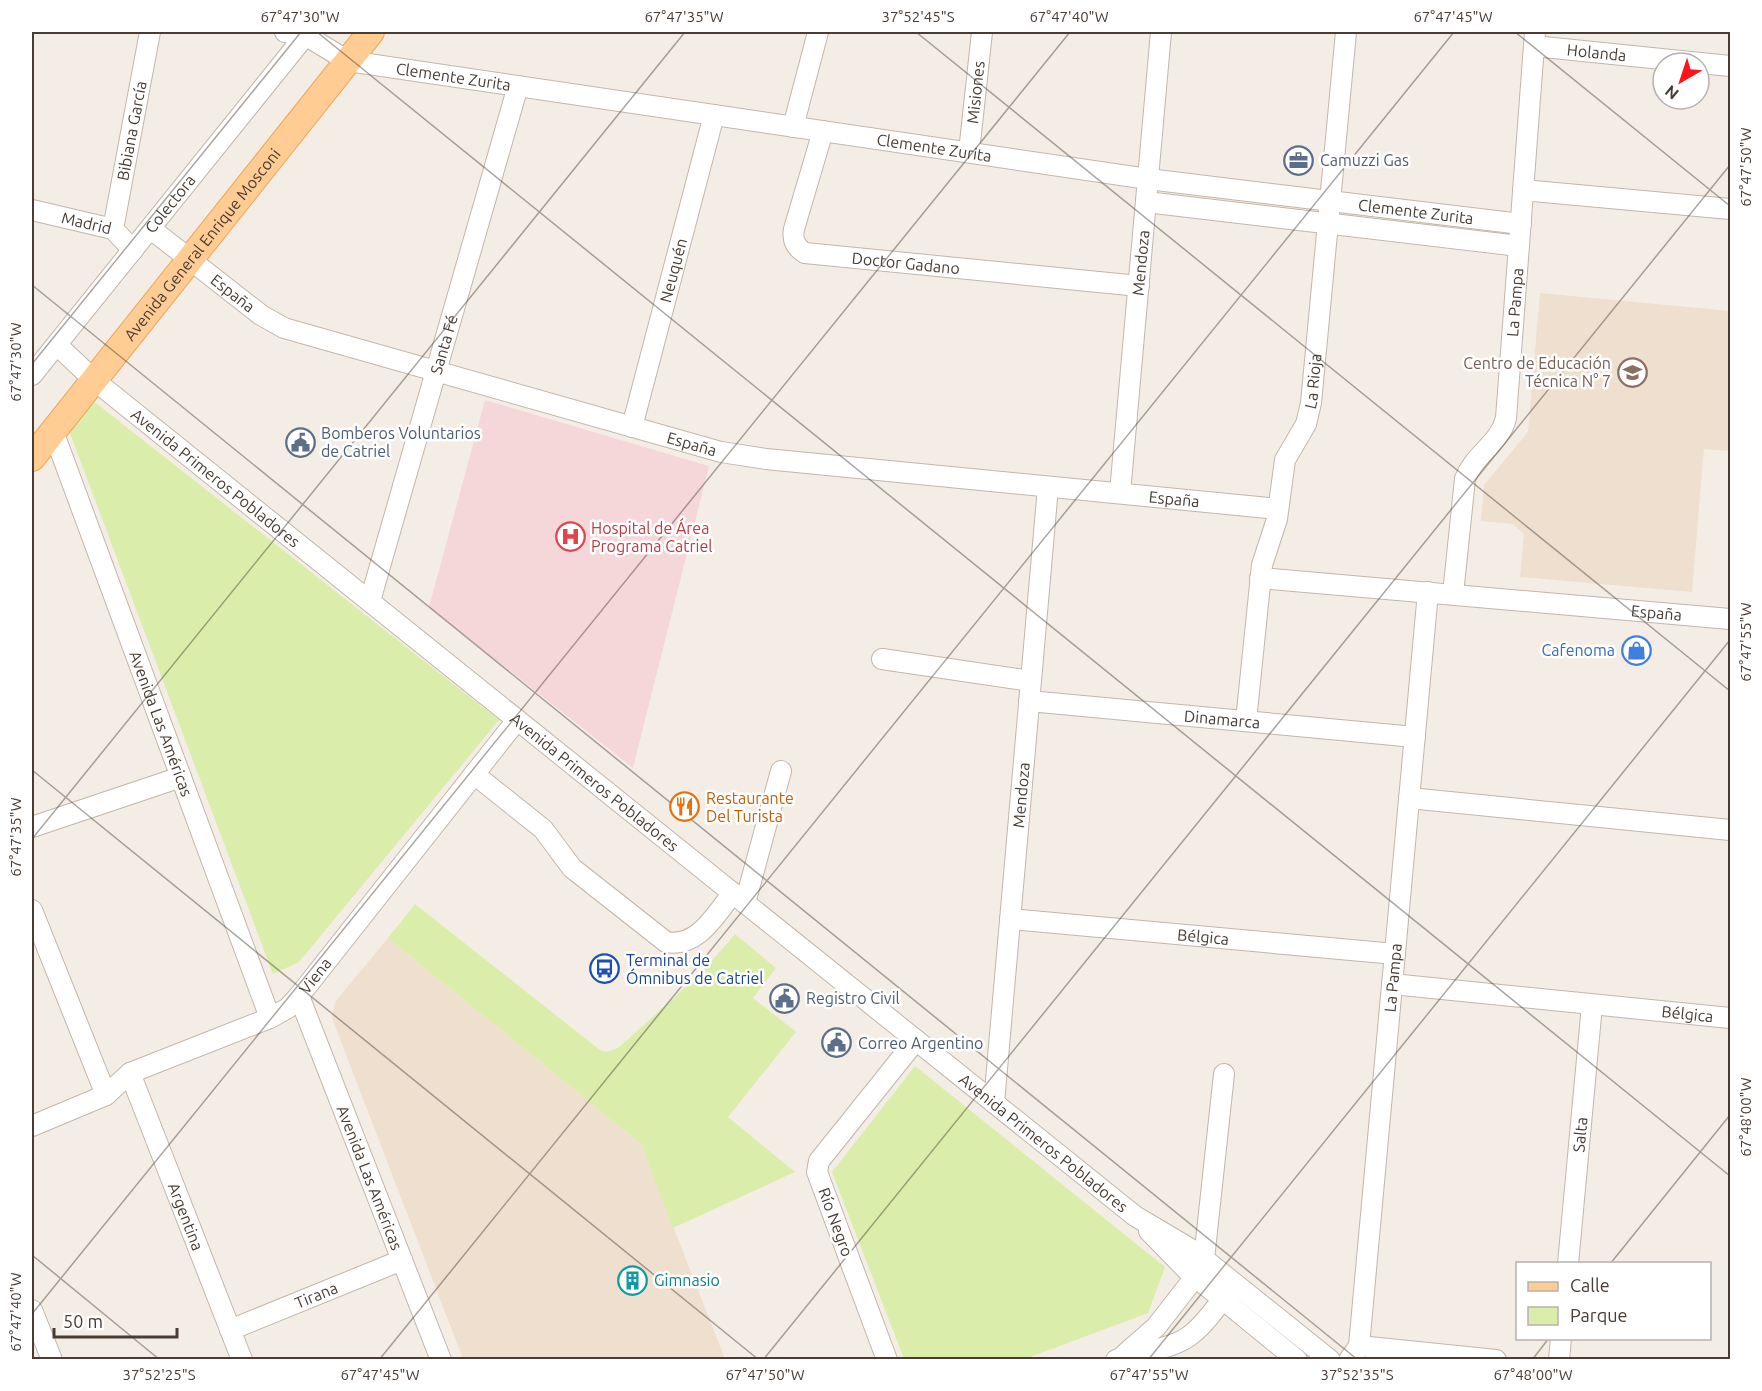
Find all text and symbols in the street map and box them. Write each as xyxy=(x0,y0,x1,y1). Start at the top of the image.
text: 67°47'30"W xyxy=(260,8,340,25)
text: 67°47'35"W xyxy=(644,8,724,25)
text: 37°52'45"S xyxy=(881,8,955,25)
text: 67°47'40"W xyxy=(1029,8,1109,25)
text: 67°47'45"W xyxy=(1413,8,1493,25)
street label: Holanda xyxy=(1566,40,1627,64)
north arrow xyxy=(1651,51,1711,111)
street label: Clemente Zurita xyxy=(395,59,512,94)
street label: Misiones xyxy=(963,60,988,125)
street label: Bibiana García xyxy=(113,79,150,182)
text: N xyxy=(1661,82,1682,103)
text: 67°47'50"W xyxy=(1737,127,1754,207)
street label: Clemente Zurita xyxy=(875,130,993,165)
office icon: Camuzzi Gas xyxy=(1283,144,1315,176)
street label: Avenida General Enrique Mosconi xyxy=(120,145,284,344)
place label: Camuzzi Gas xyxy=(1320,151,1409,169)
street label: Colectora xyxy=(141,171,199,236)
street label: Clemente Zurita xyxy=(1357,195,1475,227)
street label: Madrid xyxy=(60,208,113,237)
street label: Mendoza xyxy=(1129,229,1152,297)
street label: Neuquén xyxy=(656,236,690,304)
street label: Doctor Gadano xyxy=(851,249,961,277)
street label: La Pampa xyxy=(1503,267,1526,337)
street label: España xyxy=(207,270,259,316)
street label: Santa Fé xyxy=(427,312,461,376)
text: 67°47'30"W xyxy=(7,322,24,402)
street label: La Rioja xyxy=(1301,353,1325,411)
place label: Centro de Educación Técnica N° 7 xyxy=(1463,354,1611,390)
school or university icon: Centro de Educación Técnica N° 7 xyxy=(1616,356,1648,388)
street label: Avenida Primeros Pobladores xyxy=(128,405,303,551)
place label: Bomberos Voluntarios de Catriel xyxy=(321,424,481,460)
public building icon: Bomberos Voluntarios de Catriel xyxy=(284,426,316,458)
street label: España xyxy=(665,428,719,459)
street label: España xyxy=(1148,487,1200,510)
place label: Hospital de Área Programa Catriel xyxy=(591,517,712,555)
hospital icon: Hospital de Área Programa Catriel xyxy=(554,521,586,553)
street label: España xyxy=(1630,601,1683,624)
text: 67°47'55"W xyxy=(1737,602,1754,682)
shop icon: Cafenoma xyxy=(1620,634,1652,666)
place label: Cafenoma xyxy=(1542,641,1615,659)
street label: Avenida Las Américas xyxy=(126,648,196,799)
street label: Dinamarca xyxy=(1183,707,1261,732)
street label: Avenida Primeros Pobladores xyxy=(507,709,682,855)
street label: Mendoza xyxy=(1009,761,1033,829)
place label: Restaurante Del Turista xyxy=(706,789,794,825)
restaurant icon: Restaurante Del Turista xyxy=(669,791,701,823)
text: 67°47'35"W xyxy=(7,797,24,877)
street label: Bélgica xyxy=(1177,925,1230,948)
street label: La Pampa xyxy=(1381,942,1405,1013)
place label: Terminal de Ómnibus de Catriel xyxy=(626,951,764,987)
bus stop icon: Terminal de Ómnibus de Catriel xyxy=(589,953,621,985)
street label: Viena xyxy=(295,954,335,997)
public building icon: Registro Civil xyxy=(769,982,801,1014)
place label: Registro Civil xyxy=(806,989,900,1007)
street label: Bélgica xyxy=(1661,1002,1714,1025)
public building icon: Correo Argentino xyxy=(821,1027,853,1059)
place label: Correo Argentino xyxy=(858,1034,983,1052)
street label: Avenida Primeros Pobladores xyxy=(956,1070,1132,1216)
text: 67°48'00"W xyxy=(1737,1077,1754,1157)
street label: Avenida Las Américas xyxy=(334,1103,406,1253)
street label: Salta xyxy=(1569,1116,1591,1153)
street label: Argentina xyxy=(165,1180,207,1253)
street label: Río Negro xyxy=(815,1185,857,1259)
legend xyxy=(1516,1262,1711,1340)
building icon: Gimnasio xyxy=(617,1264,649,1296)
place label: Gimnasio xyxy=(654,1271,720,1289)
text: 67°47'40"W xyxy=(7,1272,24,1352)
text: Calle xyxy=(1570,1275,1610,1295)
street label: Tirana xyxy=(292,1278,340,1312)
scale bar xyxy=(54,1301,177,1339)
text: Parque xyxy=(1570,1305,1627,1325)
text: 50 m xyxy=(63,1311,103,1331)
text: 37°52'25"S xyxy=(122,1366,196,1383)
text: 67°47'45"W xyxy=(340,1366,420,1383)
text: 67°47'50"W xyxy=(725,1366,805,1383)
text: 67°47'55"W xyxy=(1109,1366,1189,1383)
text: 37°52'35"S xyxy=(1320,1366,1394,1383)
text: 67°48'00"W xyxy=(1493,1366,1573,1383)

